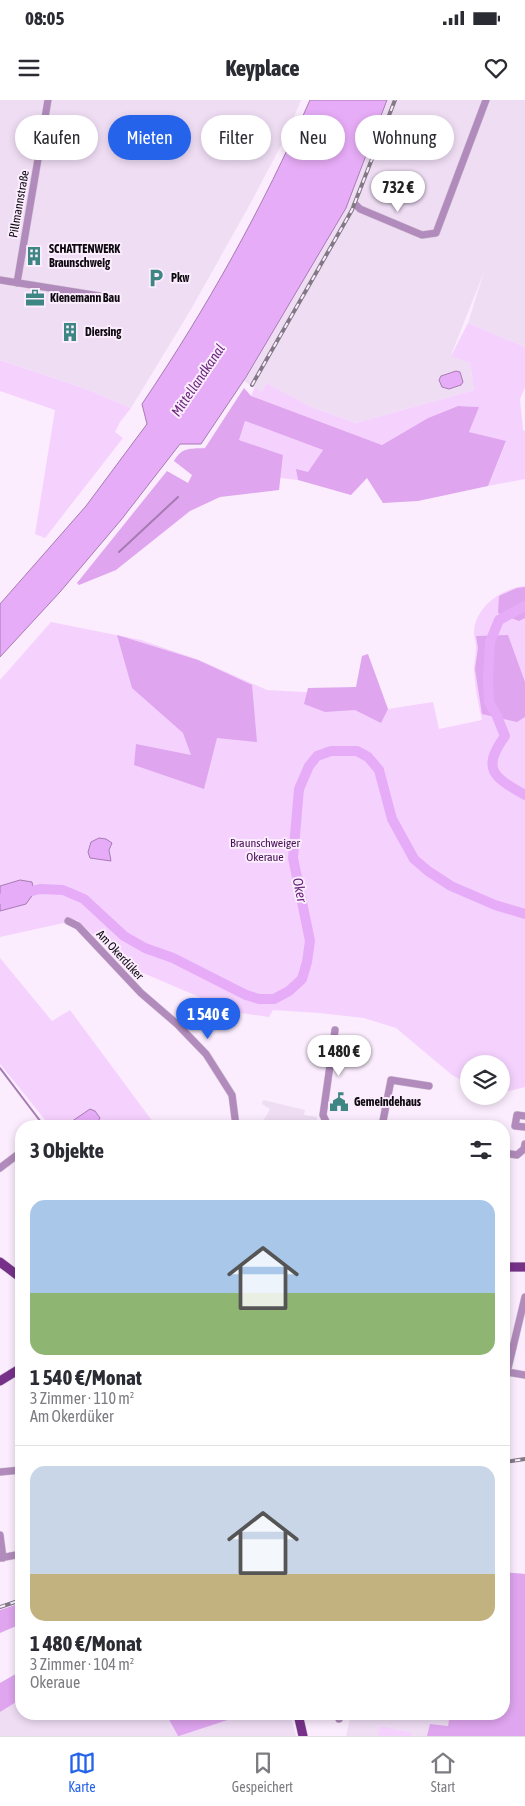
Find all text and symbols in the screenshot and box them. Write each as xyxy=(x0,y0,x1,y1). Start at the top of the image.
text: 08:05 xyxy=(25,7,64,29)
icon: menu xyxy=(15,54,43,82)
icon: heart xyxy=(482,54,510,82)
text: Keyplace xyxy=(226,55,299,81)
chip: Kaufen xyxy=(15,115,98,160)
chip: Mieten xyxy=(108,115,191,160)
chip: Filter xyxy=(201,115,271,160)
chip: Neu xyxy=(281,115,345,160)
chip: Wohnung xyxy=(355,115,454,160)
street label: Pillmannstraße xyxy=(6,169,32,239)
pin: 732 € xyxy=(363,170,433,213)
text: 732 € xyxy=(382,178,414,196)
place label: SCHATTENWERK Braunschweig xyxy=(49,242,120,270)
building icon: SCHATTENWERK Braunschweig xyxy=(23,245,45,267)
parking icon: Pkw xyxy=(145,267,167,289)
place label: Pkw xyxy=(171,271,190,285)
office icon: Kienemann Bau xyxy=(24,287,46,309)
place label: Kienemann Bau xyxy=(50,291,120,305)
building icon: Diersing xyxy=(59,321,81,343)
place label: Diersing xyxy=(85,325,122,339)
water label: Mittellandkanal xyxy=(168,341,228,419)
park label: Braunschweiger Okeraue xyxy=(230,836,300,864)
water label: Oker xyxy=(290,876,311,905)
street label: Am Okerdüker xyxy=(93,927,147,983)
pin: 1 540 € xyxy=(162,998,254,1040)
text: 1 540 € xyxy=(187,1005,229,1023)
pin: 1 480 € xyxy=(293,1034,385,1077)
text: 1 480 € xyxy=(318,1042,360,1060)
map controls xyxy=(460,1055,510,1105)
button: layers xyxy=(460,1055,510,1105)
public building icon: Gemeindehaus xyxy=(328,1091,350,1113)
place label: Gemeindehaus xyxy=(354,1095,422,1109)
icon: filters xyxy=(467,1136,495,1164)
text: 3 Objekte xyxy=(30,1138,104,1162)
icon: home xyxy=(218,1233,308,1323)
text: 1 540 €/Monat xyxy=(30,1365,142,1389)
text: 3 Zimmer · 110 m² xyxy=(30,1389,134,1407)
text: Am Okerdüker xyxy=(30,1407,114,1425)
icon: home xyxy=(218,1498,308,1588)
text: 1 480 €/Monat xyxy=(30,1631,142,1655)
text: 3 Zimmer · 104 m² xyxy=(30,1655,134,1673)
text: Okeraue xyxy=(30,1673,80,1691)
tab: Karte xyxy=(68,1749,96,1795)
tab: Gespeichert xyxy=(232,1749,293,1795)
tab: Start xyxy=(429,1749,457,1795)

